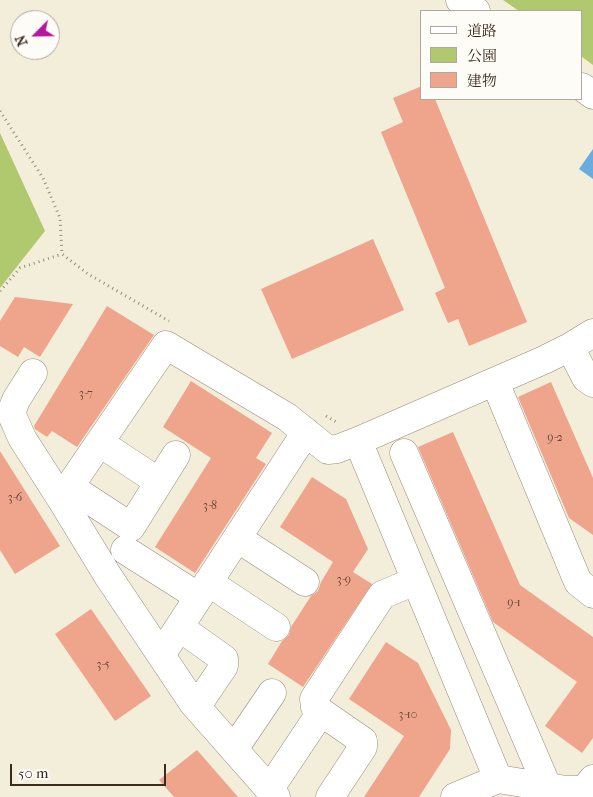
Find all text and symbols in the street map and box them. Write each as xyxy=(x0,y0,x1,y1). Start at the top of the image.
north arrow xyxy=(10,10,60,60)
legend xyxy=(420,10,583,100)
text: 道路 xyxy=(467,22,497,40)
text: N xyxy=(12,32,32,49)
text: 公園 xyxy=(467,47,497,65)
text: 建物 xyxy=(467,72,497,90)
house number: 3-7 xyxy=(79,387,93,401)
house number: 9-2 xyxy=(547,431,563,445)
house number: 3-6 xyxy=(8,491,22,505)
house number: 3-8 xyxy=(203,499,217,513)
house number: 3-9 xyxy=(337,573,351,587)
house number: 9-1 xyxy=(507,596,521,610)
house number: 3-5 xyxy=(96,658,110,672)
house number: 3-10 xyxy=(399,708,417,722)
scale bar xyxy=(12,754,169,786)
text: 50 m xyxy=(18,764,48,782)

